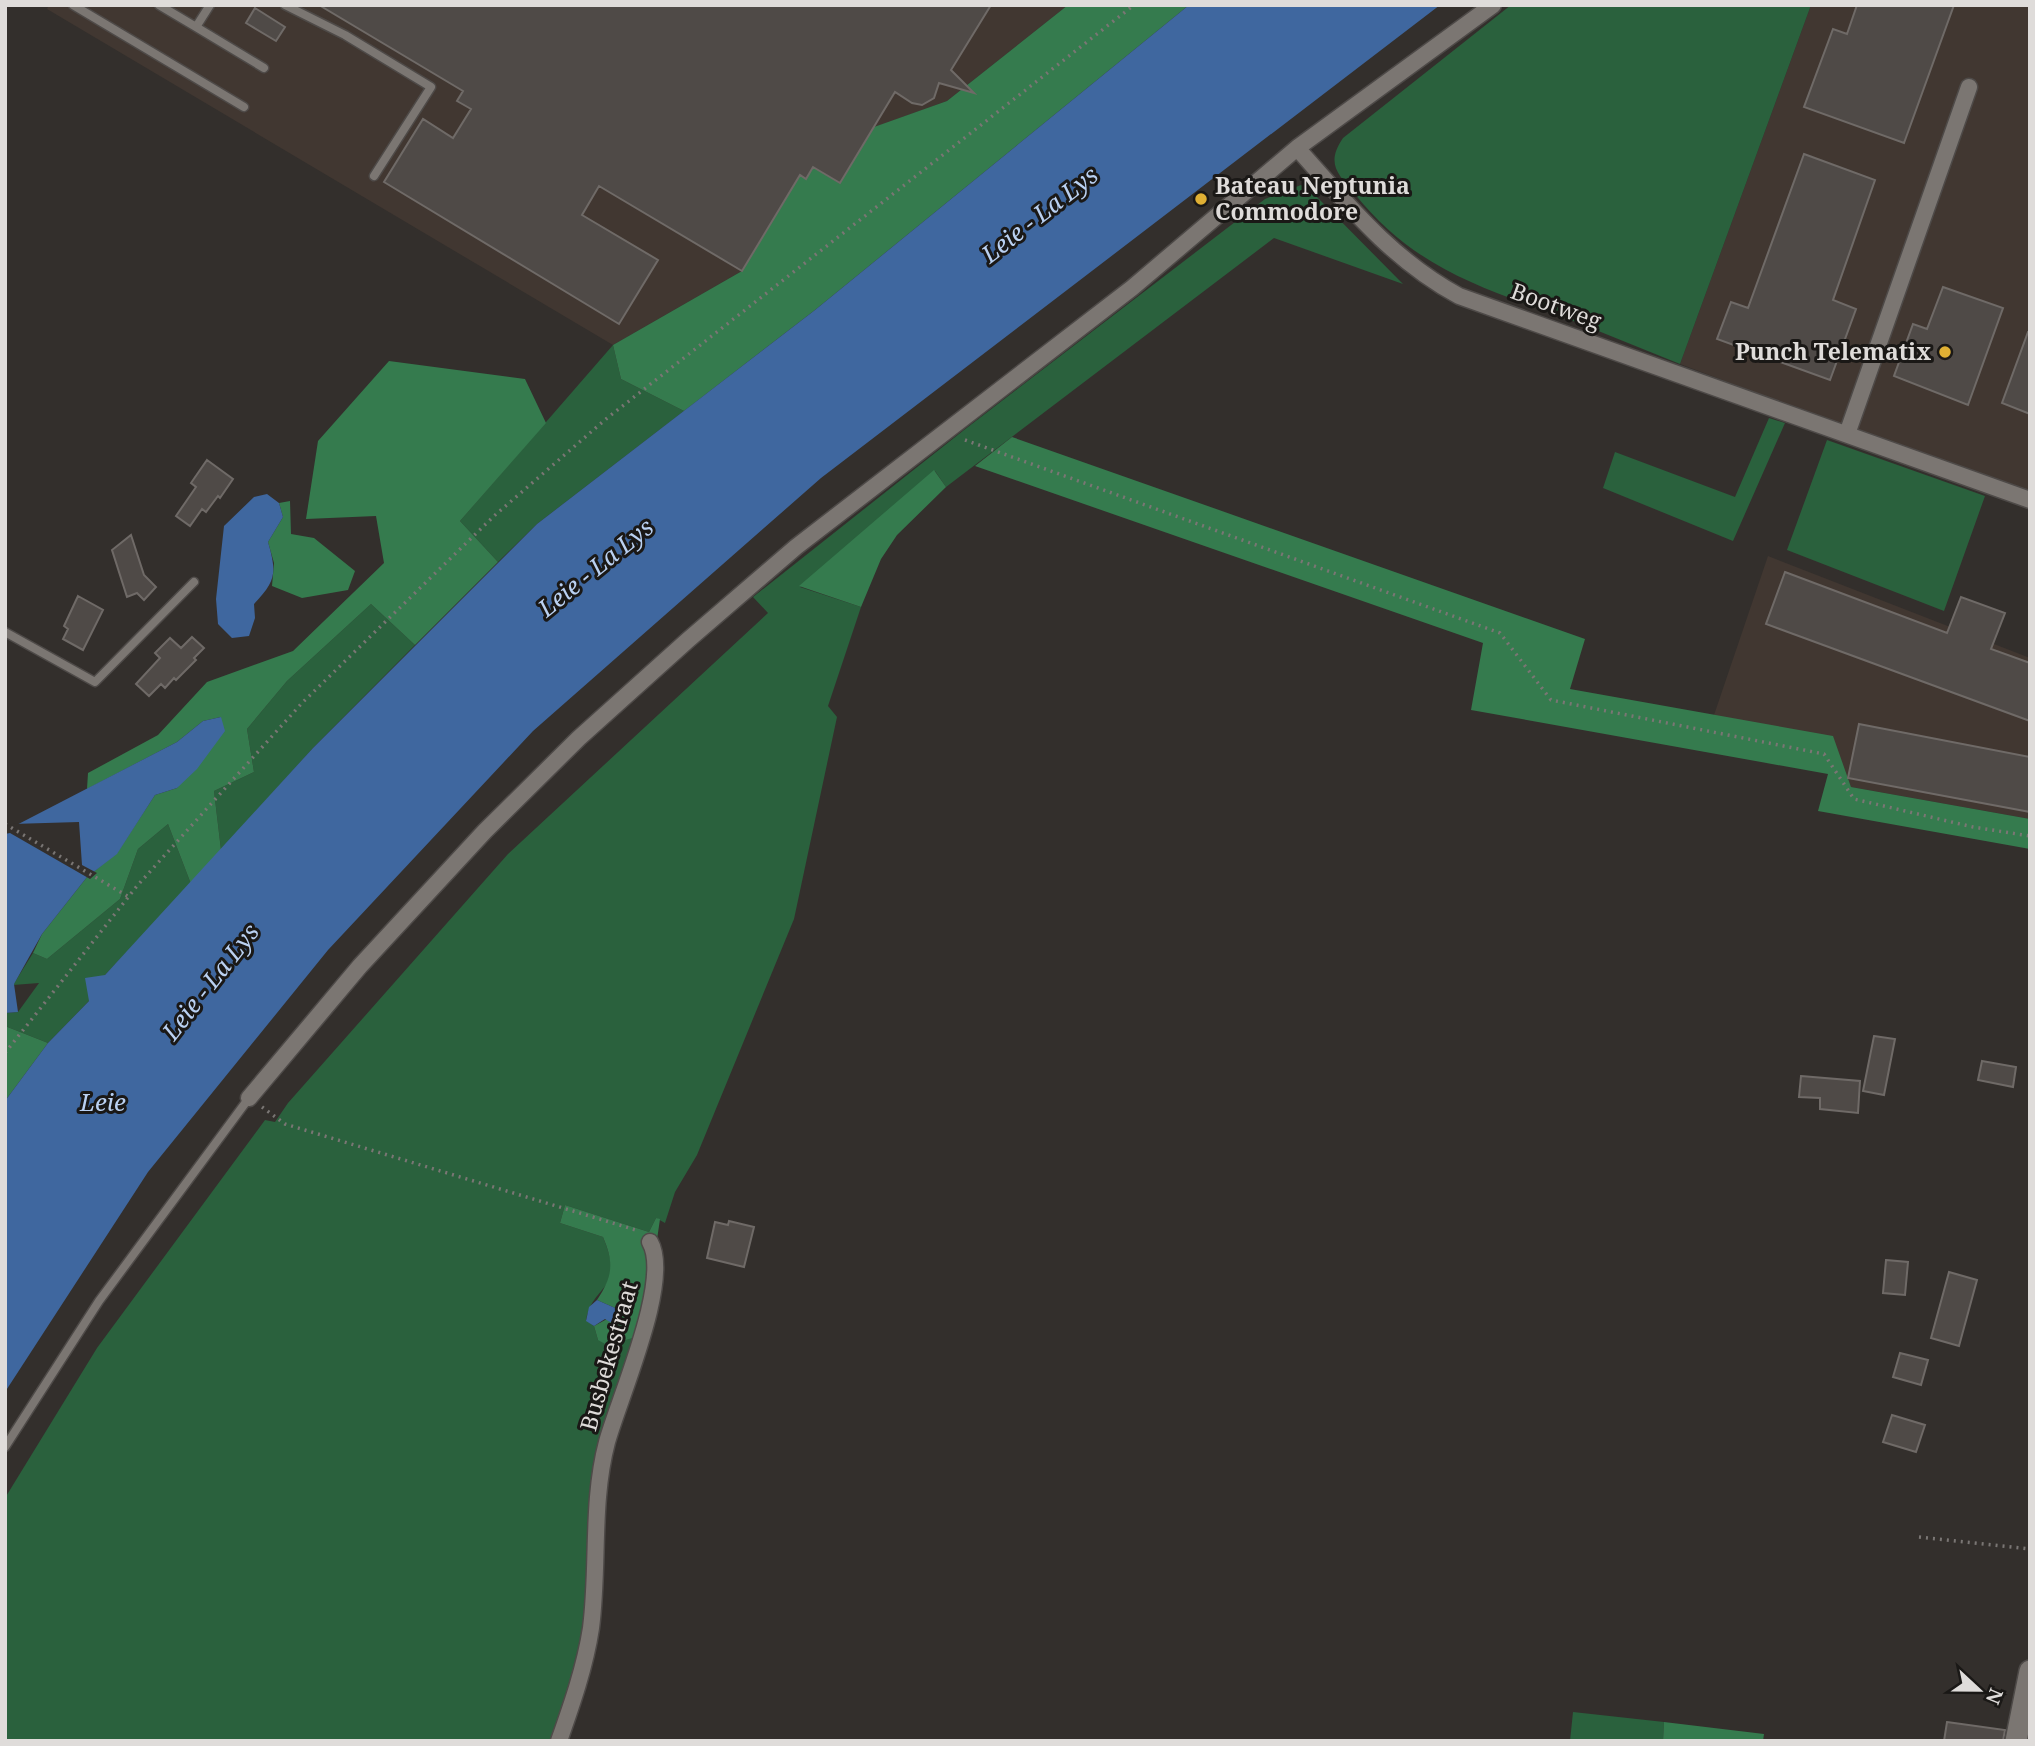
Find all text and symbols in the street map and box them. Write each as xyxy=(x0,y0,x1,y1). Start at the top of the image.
water label: Leie - La Lys xyxy=(973,158,1104,270)
place label: Bateau Neptunia Commodore xyxy=(1215,169,1410,227)
marker: Bateau Neptunia Commodore xyxy=(1193,191,1209,207)
street label: Bootweg xyxy=(1507,274,1607,336)
place label: Punch Telematix xyxy=(1735,335,1931,367)
marker: Punch Telematix xyxy=(1937,344,1953,360)
water label: Leie - La Lys xyxy=(530,510,660,624)
water label: Leie - La Lys xyxy=(153,916,266,1047)
water label: Leie xyxy=(79,1085,126,1118)
street label: Busbekestraat xyxy=(571,1277,645,1434)
north arrow xyxy=(1944,1655,2014,1725)
text: N xyxy=(1980,1685,2010,1708)

